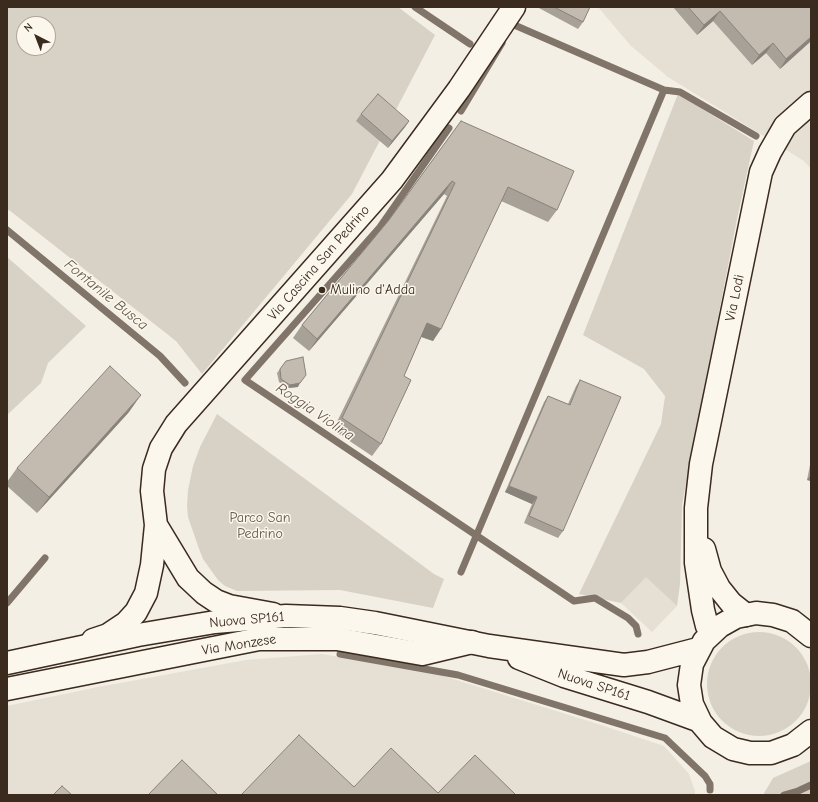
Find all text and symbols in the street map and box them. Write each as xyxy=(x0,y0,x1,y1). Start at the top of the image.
north arrow xyxy=(16,16,56,56)
text: N xyxy=(21,20,35,35)
street label: Via Cascina San Pedrino xyxy=(265,202,373,324)
water label: Fontanile Busca xyxy=(60,256,152,334)
street label: Via Lodi xyxy=(722,273,748,323)
place label: Mulino d'Adda xyxy=(330,282,415,298)
marker: Mulino d'Adda xyxy=(317,285,327,295)
water label: Roggia Violina xyxy=(272,379,358,445)
park label: Parco San Pedrino xyxy=(229,510,291,542)
street label: Nuova SP161 xyxy=(209,608,285,632)
street label: Via Monzese xyxy=(201,631,277,659)
street label: Nuova SP161 xyxy=(556,665,632,705)

